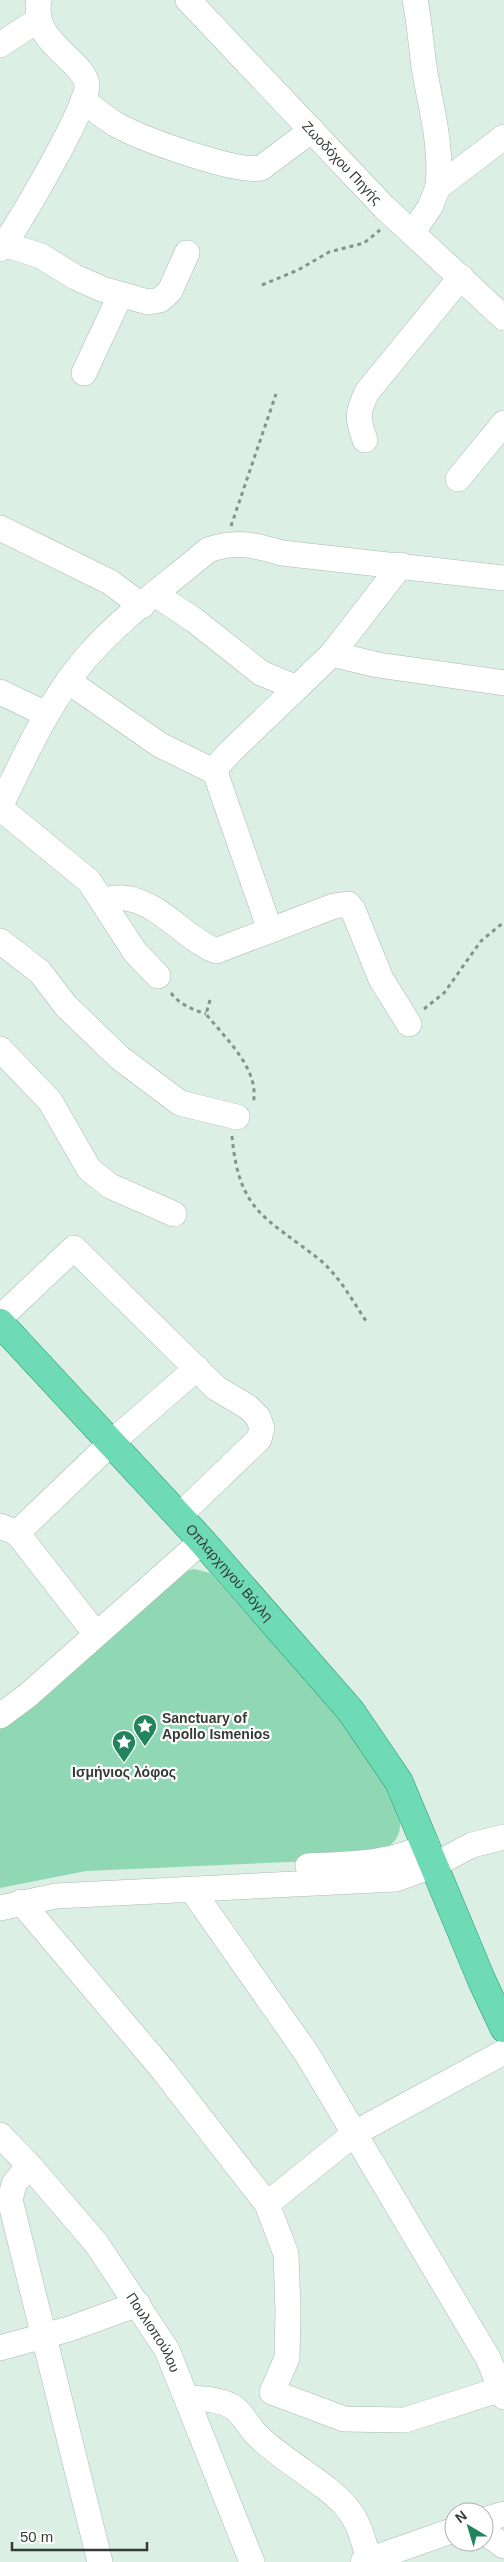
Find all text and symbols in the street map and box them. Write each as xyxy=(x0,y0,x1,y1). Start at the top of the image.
street label: Ζωοδόχου Πηγής xyxy=(299,118,385,208)
street label: Οπλαρχηγού Βόγλη xyxy=(182,1521,276,1624)
place label: Sanctuary of Apollo Ismenios xyxy=(162,1710,270,1742)
place icon: Sanctuary of Apollo Ismenios xyxy=(132,1713,158,1747)
place icon: Ισμήνιος λόφος xyxy=(111,1729,137,1763)
place label: Ισμήνιος λόφος xyxy=(72,1764,176,1780)
street label: Πουλιοπούλου xyxy=(123,2290,183,2375)
north arrow xyxy=(444,2502,494,2552)
text: N xyxy=(452,2507,470,2526)
scale bar xyxy=(12,2520,148,2552)
text: 50 m xyxy=(20,2528,53,2545)

